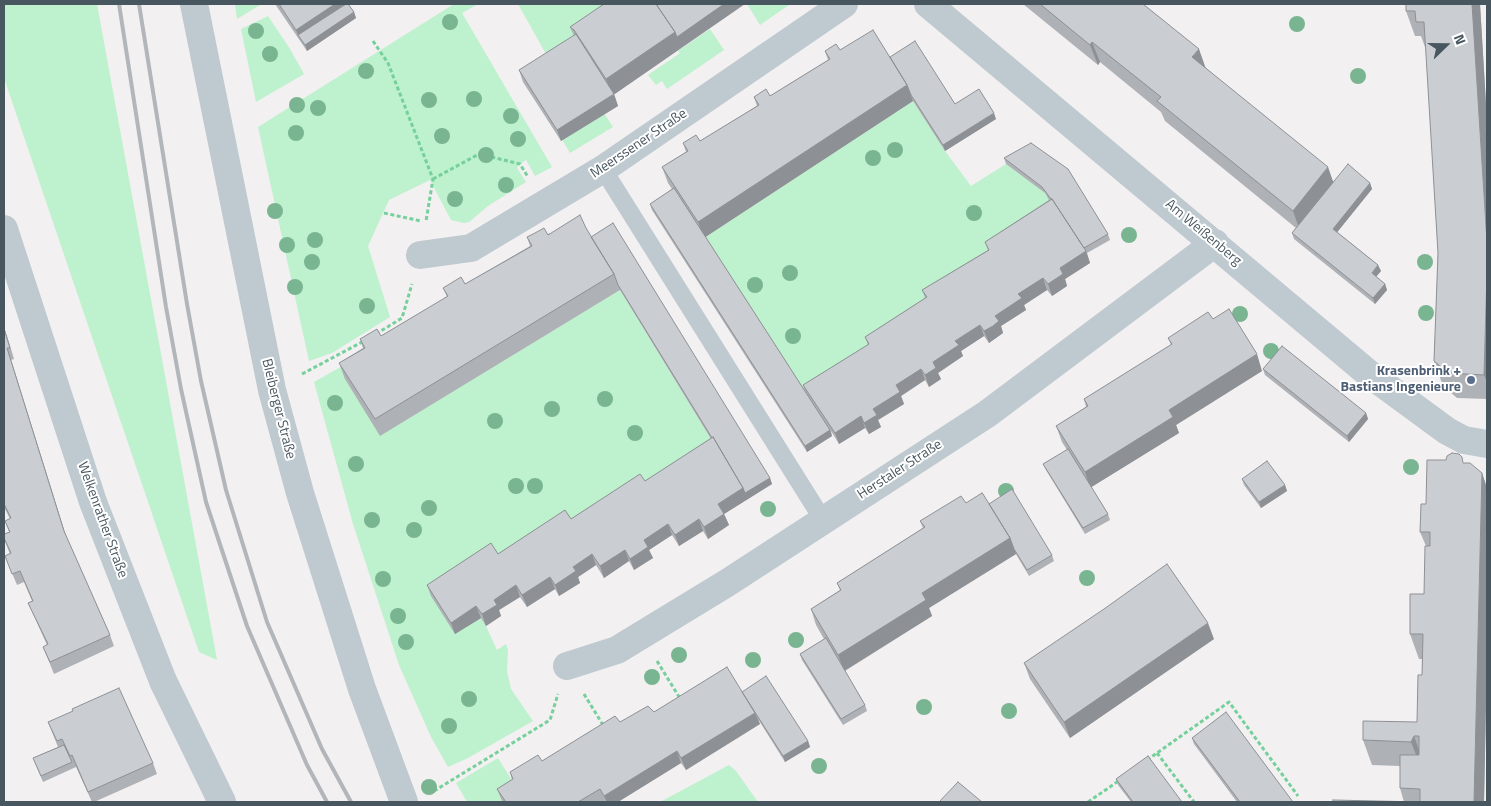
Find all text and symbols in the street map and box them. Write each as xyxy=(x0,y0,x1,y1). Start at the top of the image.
north arrow xyxy=(1421,20,1471,70)
text: N xyxy=(1449,31,1472,48)
street label: Meerssener Straße xyxy=(588,106,690,182)
street label: Am Weißenberg xyxy=(1161,196,1245,270)
street label: Bleiberger Straße xyxy=(257,357,299,461)
place label: Krasenbrink + Bastians Ingenieure xyxy=(1340,364,1461,397)
marker: Krasenbrink + Bastians Ingenieure xyxy=(1465,374,1477,386)
street label: Herstaler Straße xyxy=(855,436,945,504)
street label: Welkenrather Straße xyxy=(73,460,131,580)

